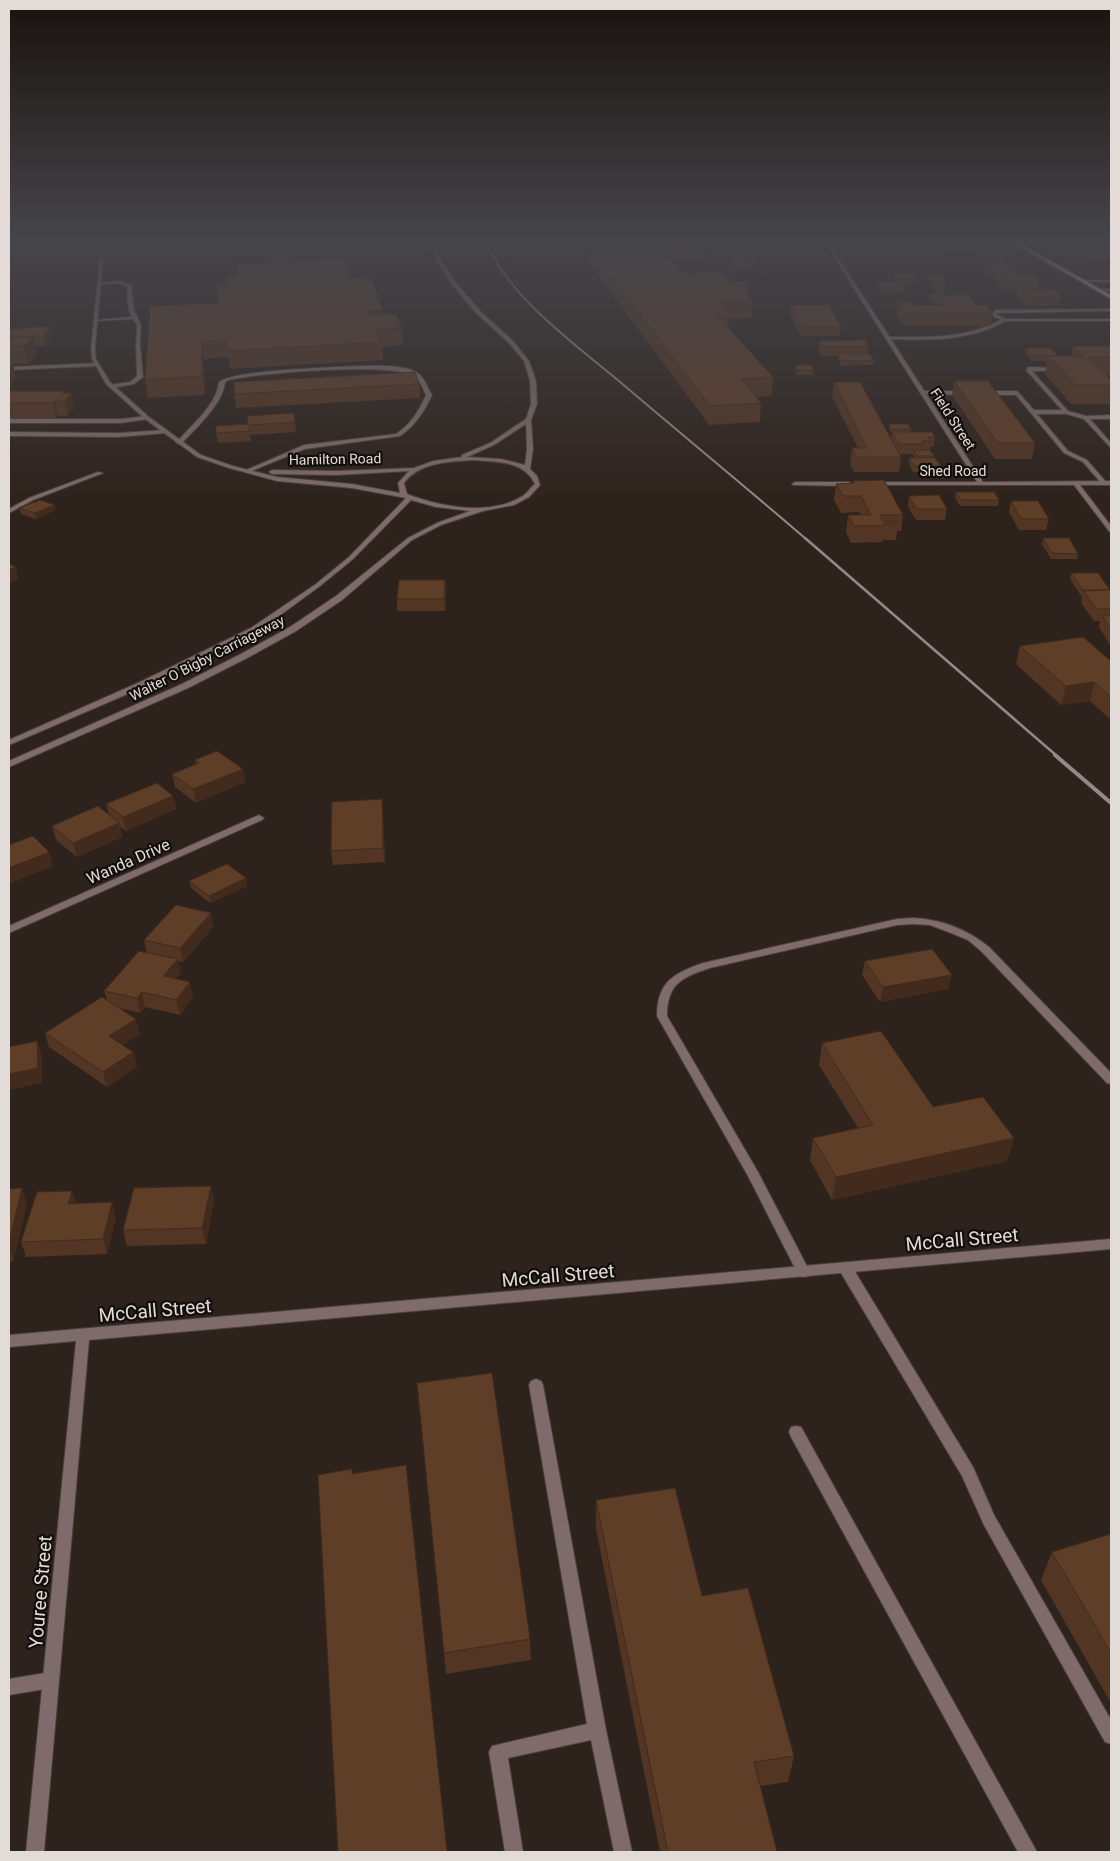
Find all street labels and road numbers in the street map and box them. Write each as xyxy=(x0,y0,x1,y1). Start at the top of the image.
street label: Field Street xyxy=(927,385,979,453)
street label: Hamilton Road xyxy=(289,450,381,468)
street label: Shed Road xyxy=(920,463,986,479)
street label: Walter O Bigby Carriageway xyxy=(127,612,287,704)
street label: Wanda Drive xyxy=(84,835,173,888)
street label: McCall Street xyxy=(905,1223,1019,1256)
street label: McCall Street xyxy=(501,1259,615,1292)
street label: McCall Street xyxy=(98,1294,212,1327)
street label: Youree Street xyxy=(24,1535,57,1650)

